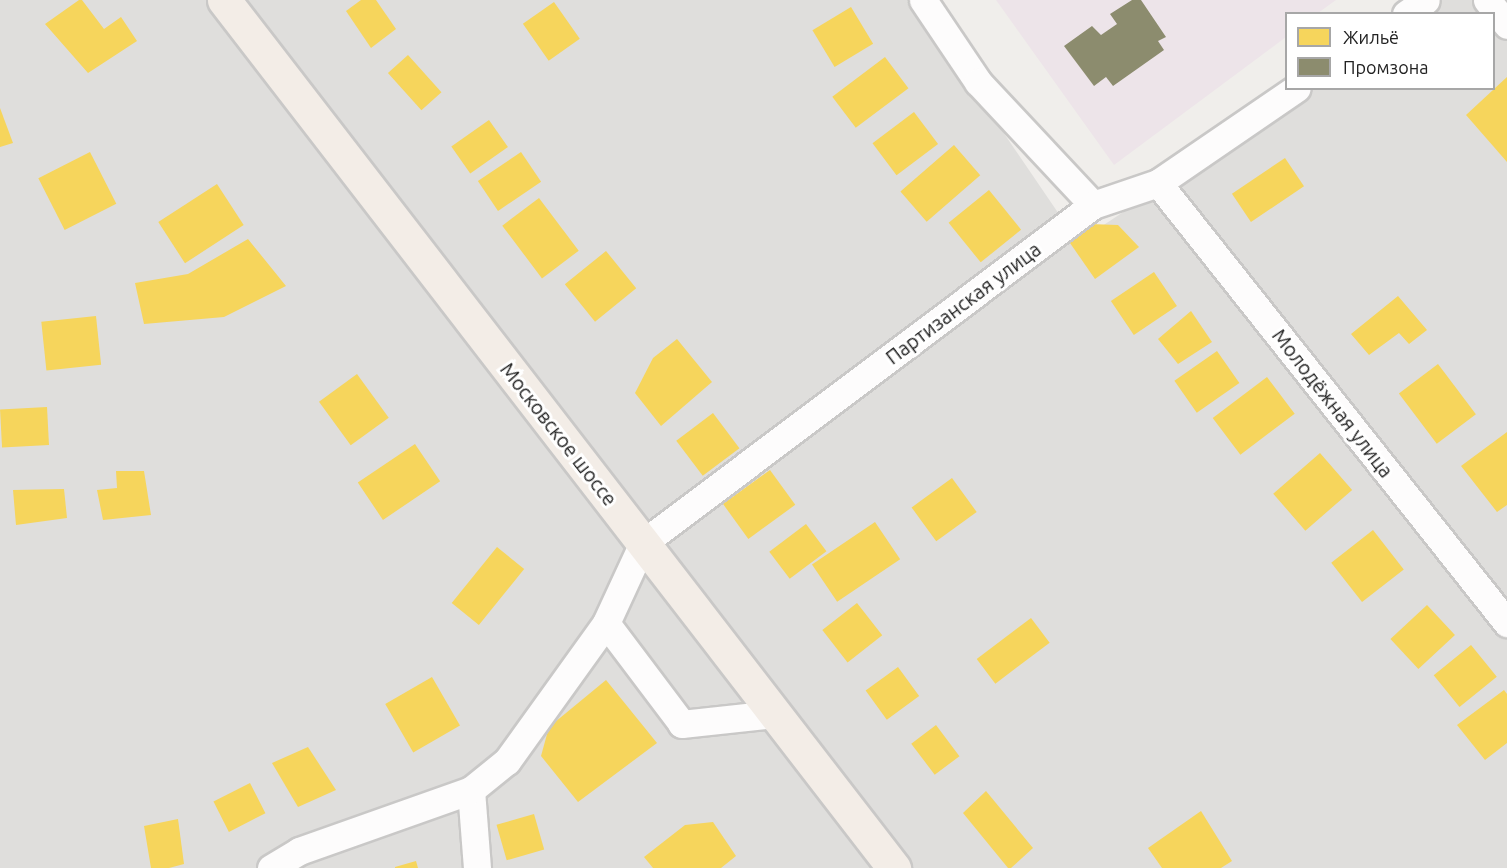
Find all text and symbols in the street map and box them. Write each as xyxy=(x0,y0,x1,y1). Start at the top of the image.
legend xyxy=(1285,12,1495,90)
text: Жильё xyxy=(1343,27,1399,47)
text: Промзона xyxy=(1343,57,1428,77)
street label: Партизанская улица xyxy=(881,237,1045,369)
street label: Молодёжная улица xyxy=(1267,324,1399,482)
street label: Московское шоссе xyxy=(496,358,622,510)

